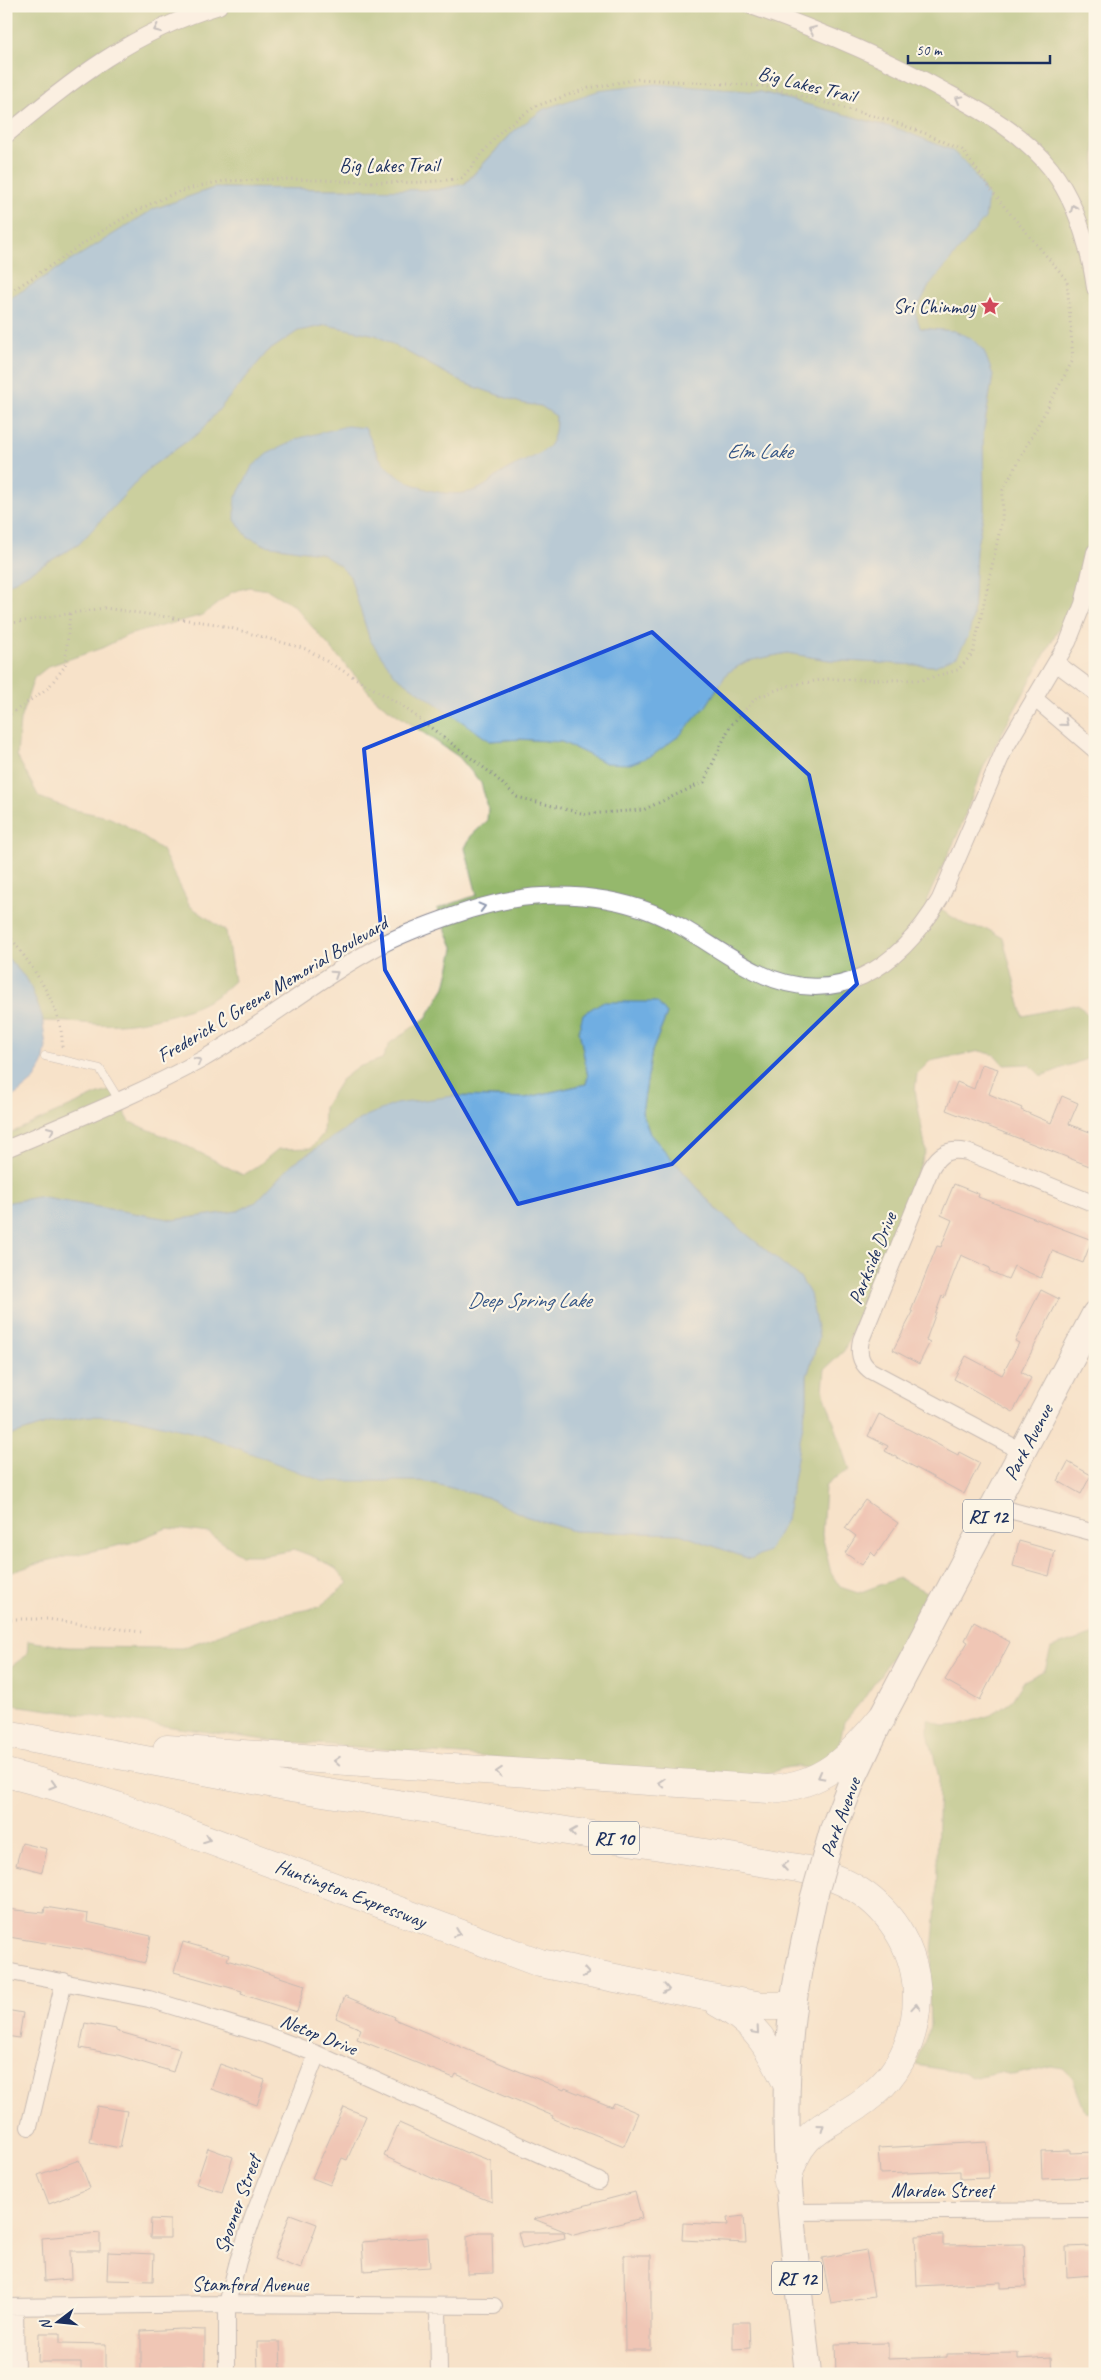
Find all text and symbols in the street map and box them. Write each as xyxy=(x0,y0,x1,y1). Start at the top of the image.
one-way arrow xyxy=(153,23,162,33)
one-way arrow xyxy=(808,25,817,36)
scale bar xyxy=(908,32,1051,64)
text: 50 m xyxy=(916,41,943,60)
street label: Big Lakes Trail xyxy=(756,60,862,110)
one-way arrow xyxy=(955,95,964,105)
street label: Big Lakes Trail xyxy=(339,153,442,178)
one-way arrow xyxy=(1069,204,1080,213)
place label: Sri Chinmoy xyxy=(893,294,976,319)
place icon: Sri Chinmoy xyxy=(979,295,1001,317)
water label: Elm Lake xyxy=(726,438,795,464)
one-way arrow xyxy=(1060,717,1069,726)
one-way arrow xyxy=(478,902,486,912)
street label: Frederick C Greene Memorial Boulevard xyxy=(152,909,395,1068)
one-way arrow xyxy=(330,970,339,980)
one-way arrow xyxy=(193,1057,202,1067)
one-way arrow xyxy=(46,1125,55,1136)
street label: Parkside Drive xyxy=(843,1207,903,1308)
water label: Deep Spring Lake xyxy=(467,1287,594,1313)
street label: Park Avenue xyxy=(998,1399,1060,1485)
road number: RI 12 xyxy=(963,1500,1013,1532)
one-way arrow xyxy=(333,1755,341,1766)
one-way arrow xyxy=(495,1766,503,1777)
one-way arrow xyxy=(817,1769,826,1779)
street label: Park Avenue xyxy=(815,1773,867,1860)
one-way arrow xyxy=(657,1777,665,1788)
one-way arrow xyxy=(49,1780,57,1790)
road number: RI 10 xyxy=(589,1822,639,1855)
one-way arrow xyxy=(569,1827,577,1838)
one-way arrow xyxy=(202,1833,211,1843)
street label: Huntington Expressway xyxy=(272,1853,432,1934)
one-way arrow xyxy=(781,1861,790,1871)
one-way arrow xyxy=(452,1927,461,1937)
one-way arrow xyxy=(582,1968,590,1978)
one-way arrow xyxy=(662,1983,671,1993)
one-way arrow xyxy=(911,2002,922,2010)
street label: Netop Drive xyxy=(277,2008,362,2062)
one-way arrow xyxy=(750,2025,759,2034)
one-way arrow xyxy=(815,2124,824,2133)
street label: Spooner Street xyxy=(208,2149,268,2257)
street label: Marden Street xyxy=(891,2178,996,2203)
road number: RI 12 xyxy=(772,2262,822,2294)
street label: Stamford Avenue xyxy=(192,2272,310,2297)
north arrow xyxy=(32,2298,82,2348)
text: N xyxy=(36,2317,55,2332)

